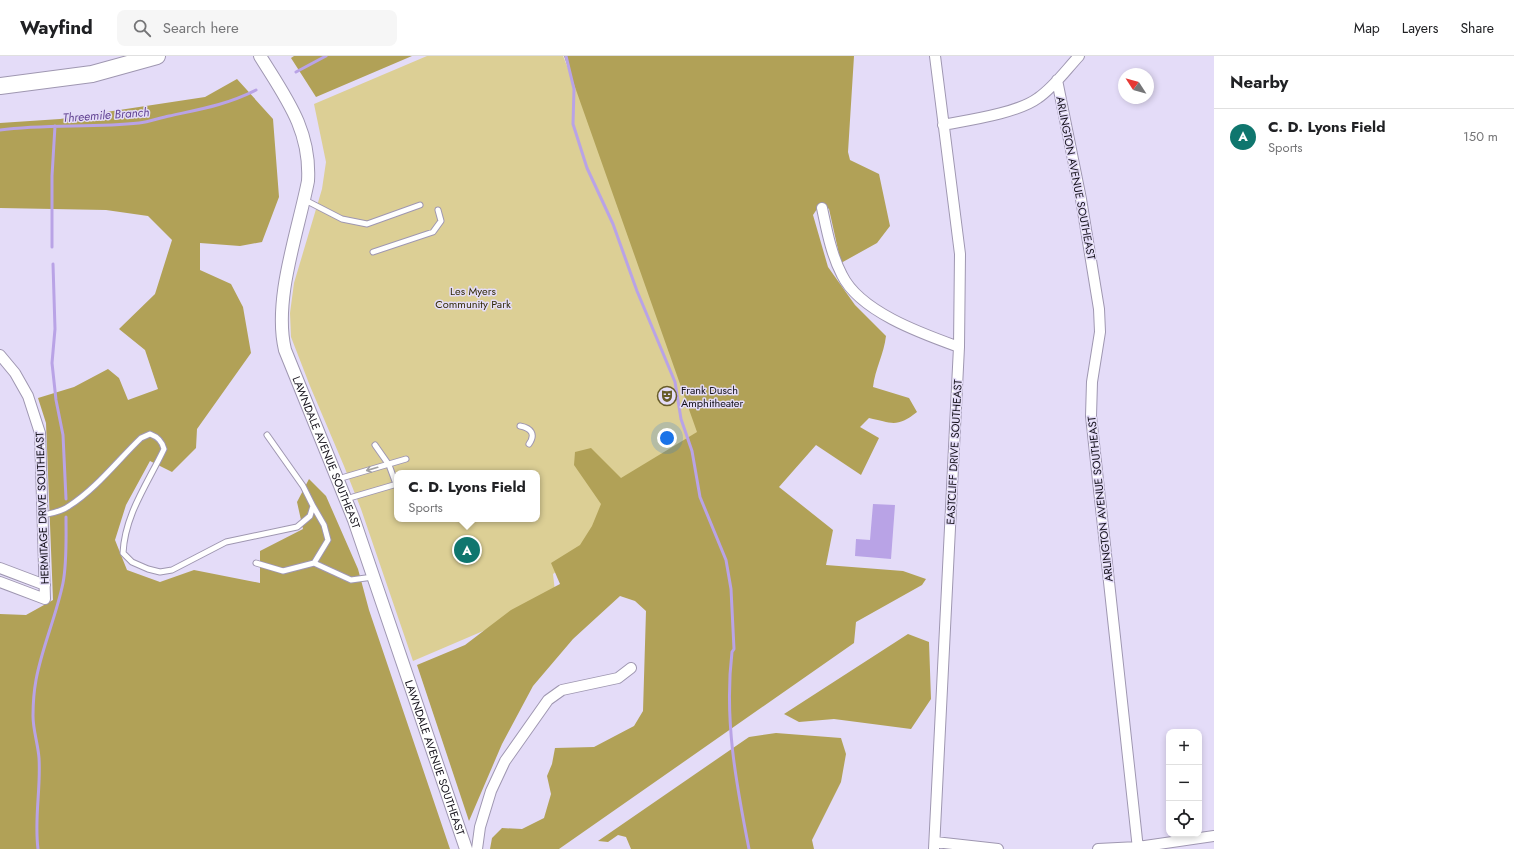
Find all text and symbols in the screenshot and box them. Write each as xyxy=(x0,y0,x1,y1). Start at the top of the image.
search box xyxy=(117,10,397,46)
text: Wayfind xyxy=(20,14,93,41)
icon: search xyxy=(131,17,153,39)
text: Search here xyxy=(163,17,239,39)
text: Map xyxy=(1354,18,1380,38)
text: Layers xyxy=(1402,18,1438,38)
text: Share xyxy=(1460,18,1494,38)
north arrow xyxy=(1118,68,1154,104)
text: Nearby xyxy=(1230,70,1288,94)
street label: ARLINGTON AVENUE SOUTHEAST xyxy=(1052,95,1100,261)
water label: Threemile Branch xyxy=(62,103,150,127)
text: C. D. Lyons Field xyxy=(1268,116,1385,138)
text: A xyxy=(1238,127,1248,146)
text: 150 m xyxy=(1463,127,1498,146)
text: Sports xyxy=(1268,138,1302,157)
park label: Les Myers Community Park xyxy=(435,283,511,312)
street label: LAWNDALE AVENUE SOUTHEAST xyxy=(288,374,364,531)
street label: EASTCLIFF DRIVE SOUTHEAST xyxy=(942,379,966,525)
place label: Frank Dusch Amphitheater xyxy=(681,382,743,411)
theatre icon: Frank Dusch Amphitheater xyxy=(656,385,678,407)
street label: ARLINGTON AVENUE SOUTHEAST xyxy=(1083,416,1117,582)
your location xyxy=(657,428,677,448)
street label: HERMITAGE DRIVE SOUTHEAST xyxy=(31,432,53,584)
one-way arrow xyxy=(366,466,379,473)
popup xyxy=(394,470,540,522)
text: C. D. Lyons Field xyxy=(408,476,526,498)
text: Sports xyxy=(408,498,443,517)
pin: A xyxy=(454,535,480,565)
street label: LAWNDALE AVENUE SOUTHEAST xyxy=(401,678,469,837)
map controls xyxy=(1166,729,1202,837)
button: + xyxy=(1166,729,1202,765)
button: − xyxy=(1166,765,1202,801)
button: locate xyxy=(1166,801,1202,837)

